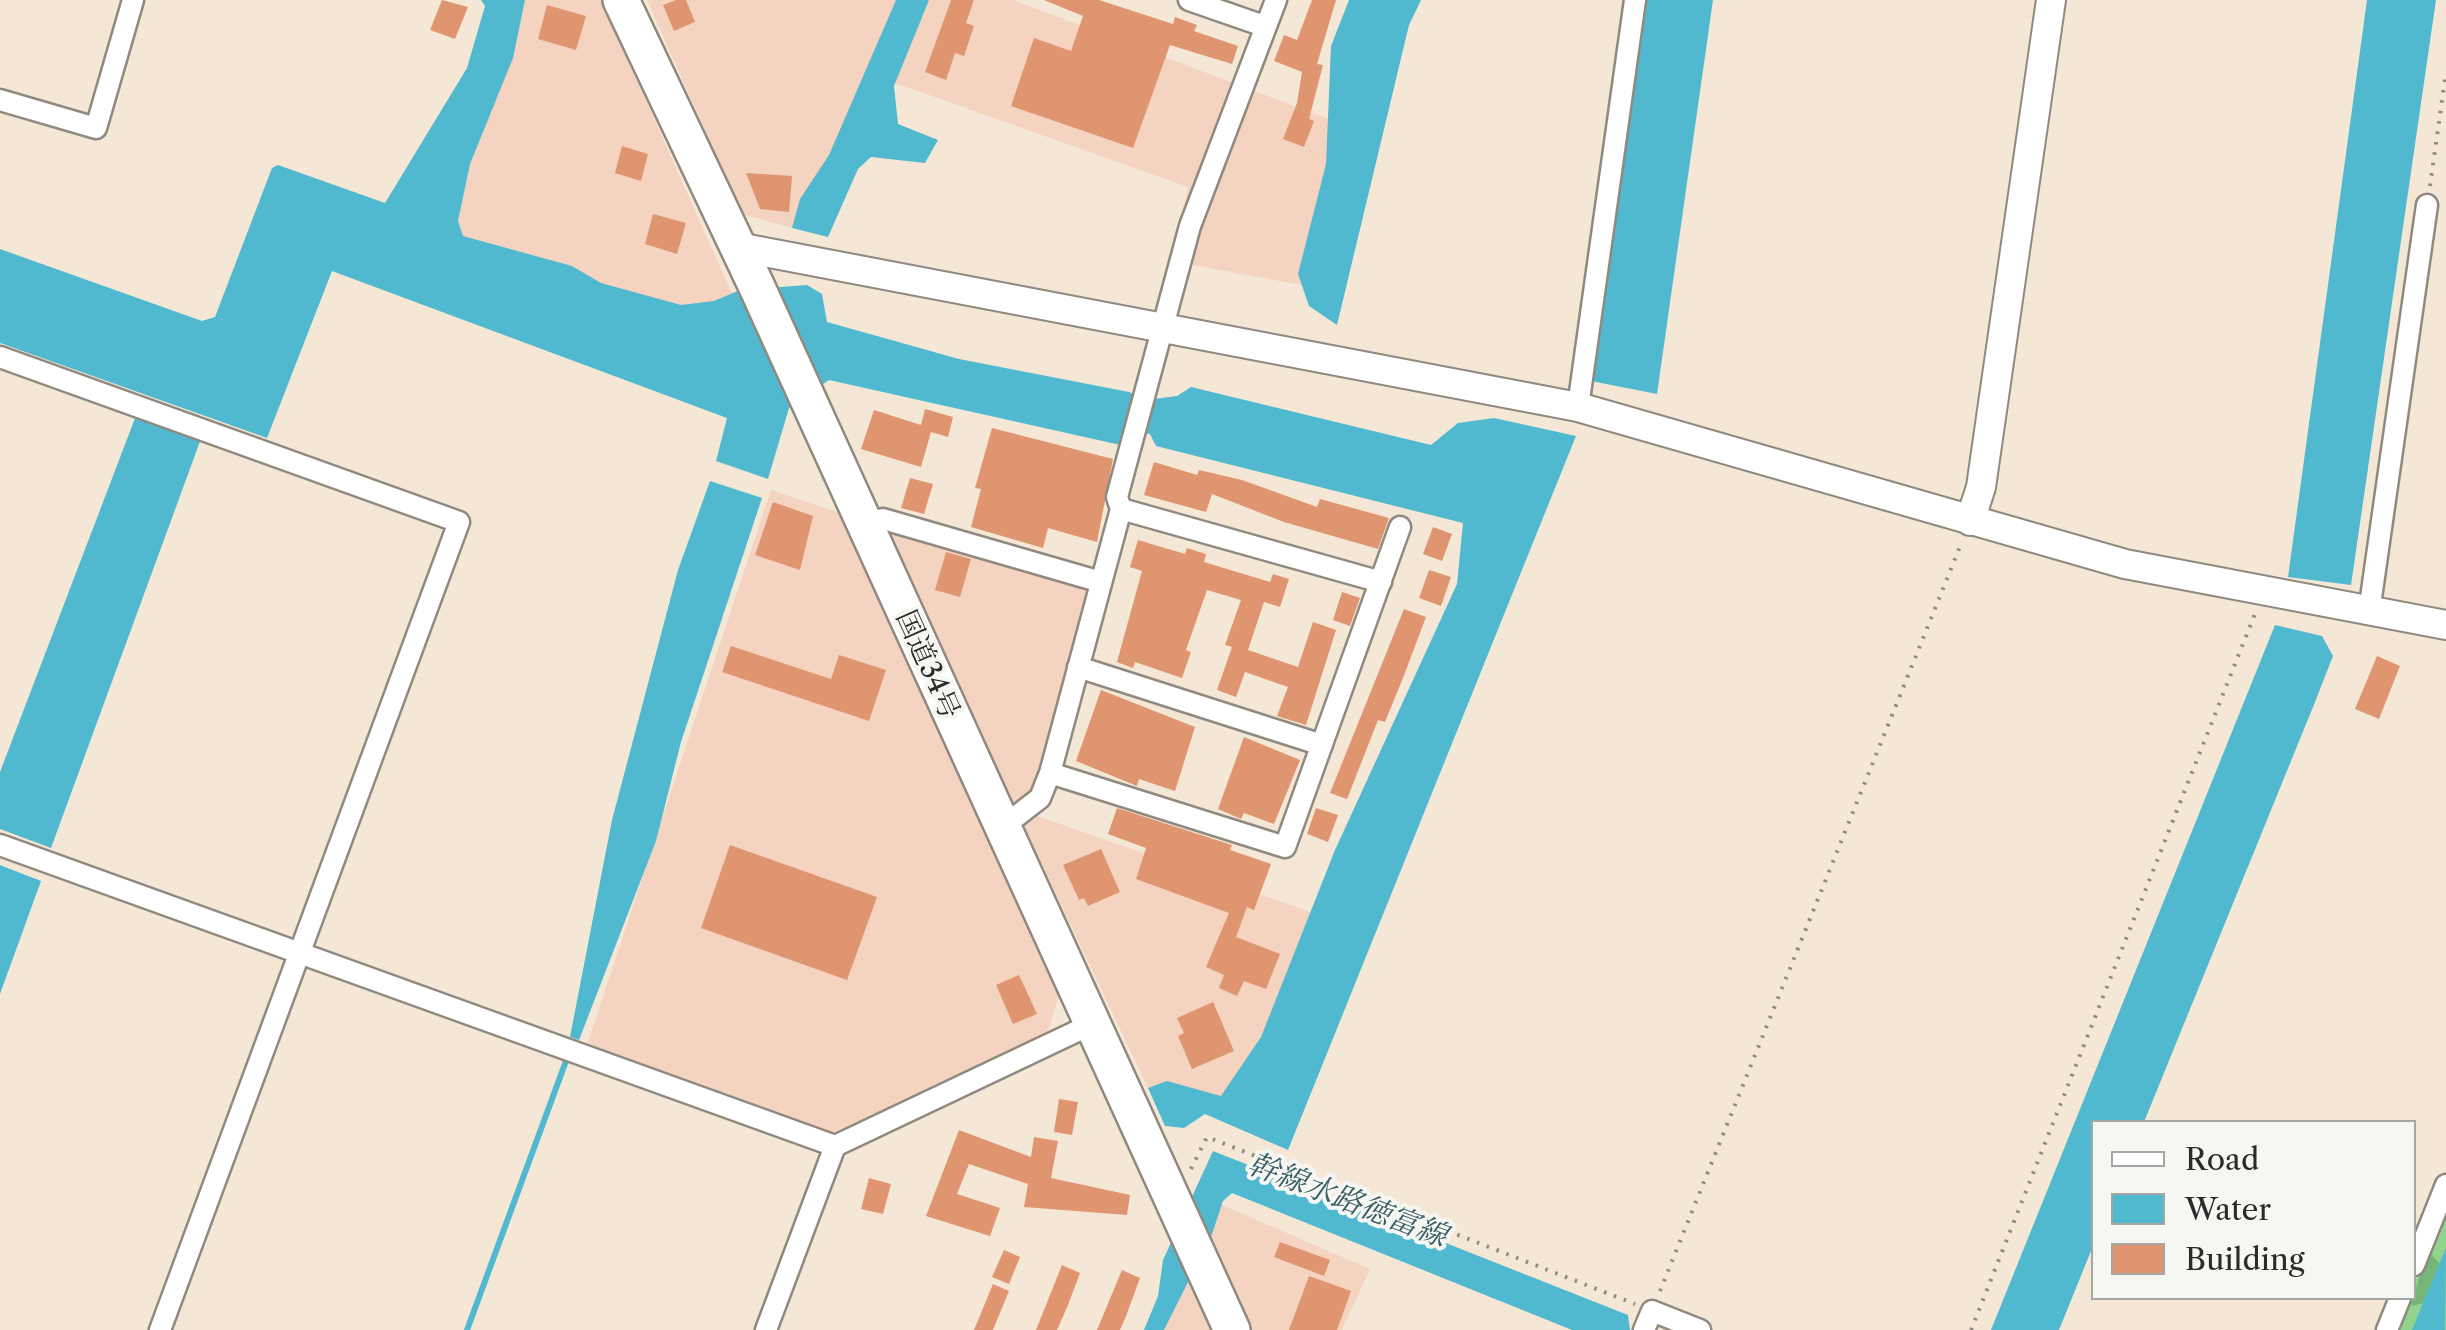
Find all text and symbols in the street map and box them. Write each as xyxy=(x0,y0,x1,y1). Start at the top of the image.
street label: 国道34号 xyxy=(888,605,966,725)
legend xyxy=(2091,1120,2416,1300)
text: Road xyxy=(2185,1141,2259,1178)
water label: 幹線水路徳富線 xyxy=(1243,1147,1451,1255)
text: Water xyxy=(2185,1191,2271,1228)
text: Building xyxy=(2185,1241,2305,1278)

